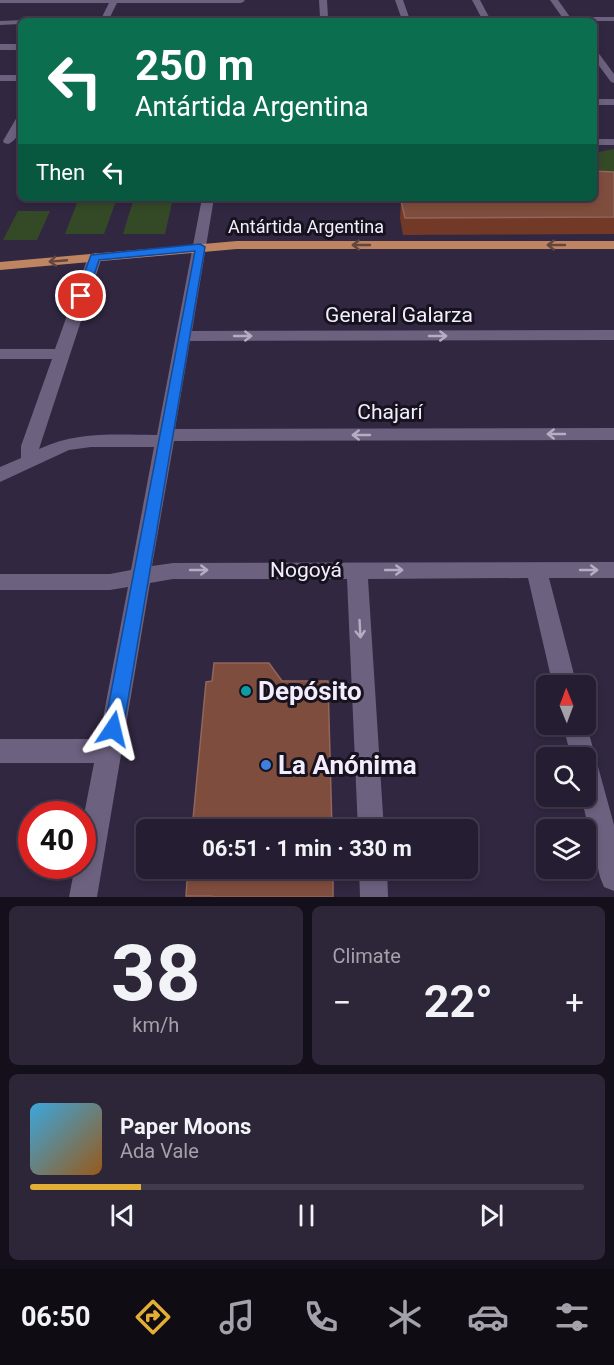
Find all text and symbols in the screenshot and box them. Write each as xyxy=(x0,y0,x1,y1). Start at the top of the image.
text: 250 m xyxy=(135,41,254,90)
icon: left xyxy=(36,42,114,120)
text: Antártida Argentina xyxy=(135,91,369,123)
icon: left xyxy=(97,156,130,189)
text: Then xyxy=(36,160,85,185)
street label: Antártida Argentina xyxy=(228,216,384,237)
one-way arrow xyxy=(351,239,371,251)
one-way arrow xyxy=(546,239,566,251)
one-way arrow xyxy=(49,255,69,266)
pin xyxy=(55,270,106,321)
icon: arrive xyxy=(64,279,97,312)
street label: General Galarza xyxy=(325,303,473,327)
one-way arrow xyxy=(232,330,252,342)
one-way arrow xyxy=(427,330,447,341)
street label: Chajarí xyxy=(357,400,424,424)
one-way arrow xyxy=(546,428,566,440)
one-way arrow xyxy=(351,429,371,441)
street label: Nogoyá xyxy=(270,558,342,582)
one-way arrow xyxy=(383,564,403,576)
one-way arrow xyxy=(578,564,598,576)
one-way arrow xyxy=(188,565,208,576)
one-way arrow xyxy=(354,618,365,638)
north arrow xyxy=(536,675,596,735)
map controls xyxy=(536,675,596,879)
place label: Depósito xyxy=(258,676,362,706)
marker: Depósito xyxy=(239,684,253,698)
position arrow xyxy=(81,697,145,761)
button: search xyxy=(536,747,596,807)
place label: La Anónima xyxy=(278,750,417,780)
marker: La Anónima xyxy=(259,758,273,772)
speed limit sign: 40 xyxy=(18,801,96,879)
button: layers xyxy=(536,819,596,879)
text: 06:51 · 1 min · 330 m xyxy=(202,836,412,861)
text: 38 xyxy=(111,928,201,1019)
text: Climate xyxy=(333,944,401,968)
text: 22° xyxy=(424,975,493,1028)
text: − xyxy=(333,983,351,1022)
text: + xyxy=(565,983,584,1022)
text: km/h xyxy=(132,1013,179,1037)
text: Paper Moons xyxy=(120,1114,251,1139)
text: Ada Vale xyxy=(120,1139,199,1163)
icon: previous xyxy=(106,1199,139,1232)
icon: pause xyxy=(290,1199,323,1232)
icon: next xyxy=(475,1199,508,1232)
icon: directions xyxy=(132,1296,174,1338)
icon: music xyxy=(216,1296,258,1338)
icon: phone xyxy=(300,1296,342,1338)
icon: climate xyxy=(384,1296,426,1338)
icon: car xyxy=(467,1296,509,1338)
icon: filters xyxy=(551,1296,593,1338)
text: 06:50 xyxy=(21,1301,90,1333)

